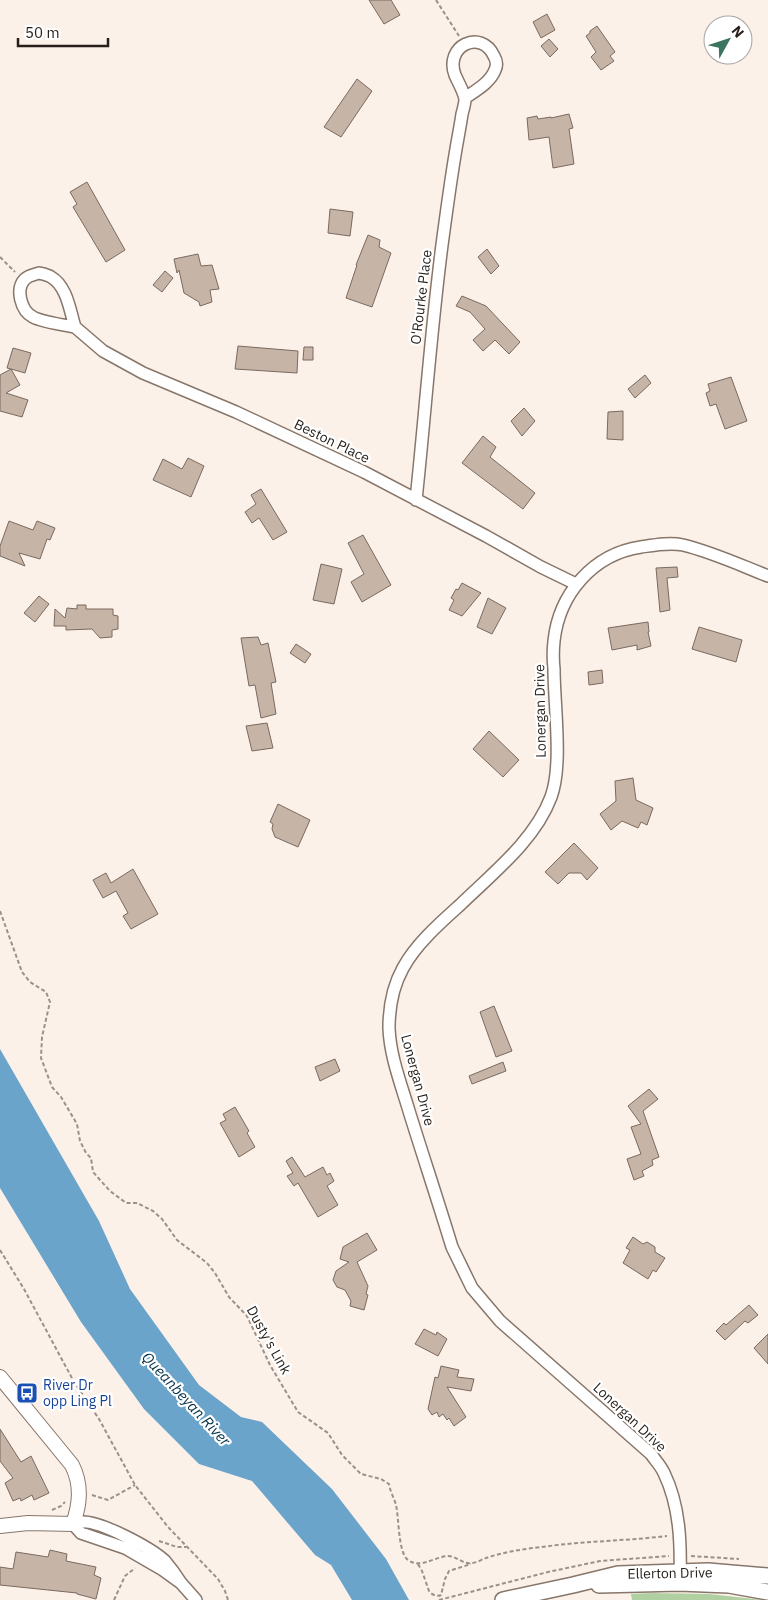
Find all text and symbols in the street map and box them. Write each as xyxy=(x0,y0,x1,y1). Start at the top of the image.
scale bar xyxy=(18,15,108,47)
north arrow xyxy=(703,15,753,65)
text: N xyxy=(728,22,748,41)
text: 50 m xyxy=(25,23,60,42)
street label: O'Rourke Place xyxy=(406,248,436,345)
street label: Beston Place xyxy=(291,415,373,467)
street label: Lonergan Drive xyxy=(530,664,550,758)
street label: Lonergan Drive xyxy=(397,1032,439,1128)
street label: Dusty's Link xyxy=(243,1303,295,1378)
water label: Queanbeyan River xyxy=(138,1348,235,1450)
place label: River Dr opp Ling Pl xyxy=(43,1376,112,1410)
street label: Lonergan Drive xyxy=(590,1378,671,1456)
bus stop icon: River Dr opp Ling Pl xyxy=(15,1381,39,1405)
street label: Ellerton Drive xyxy=(627,1563,713,1583)

